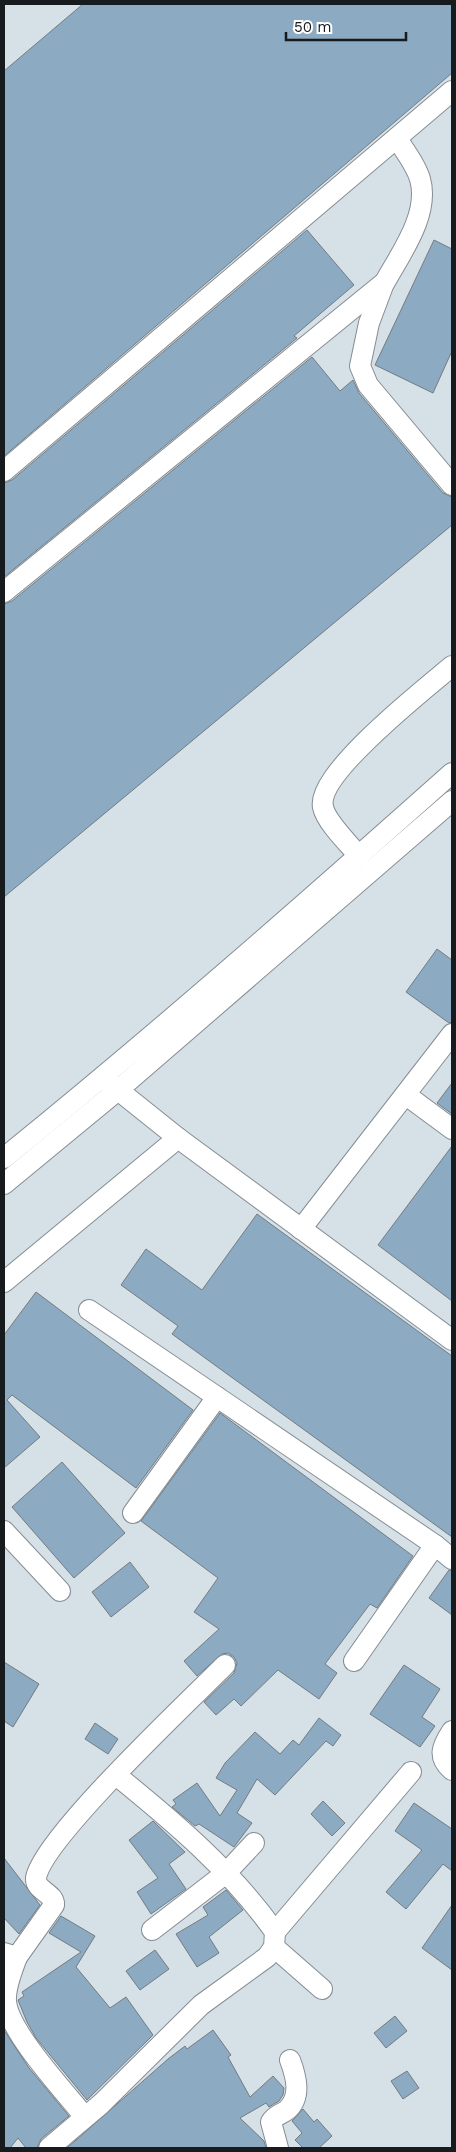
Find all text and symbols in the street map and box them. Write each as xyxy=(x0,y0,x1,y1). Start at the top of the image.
scale bar xyxy=(286,10,406,42)
text: 50 m xyxy=(294,18,331,36)

